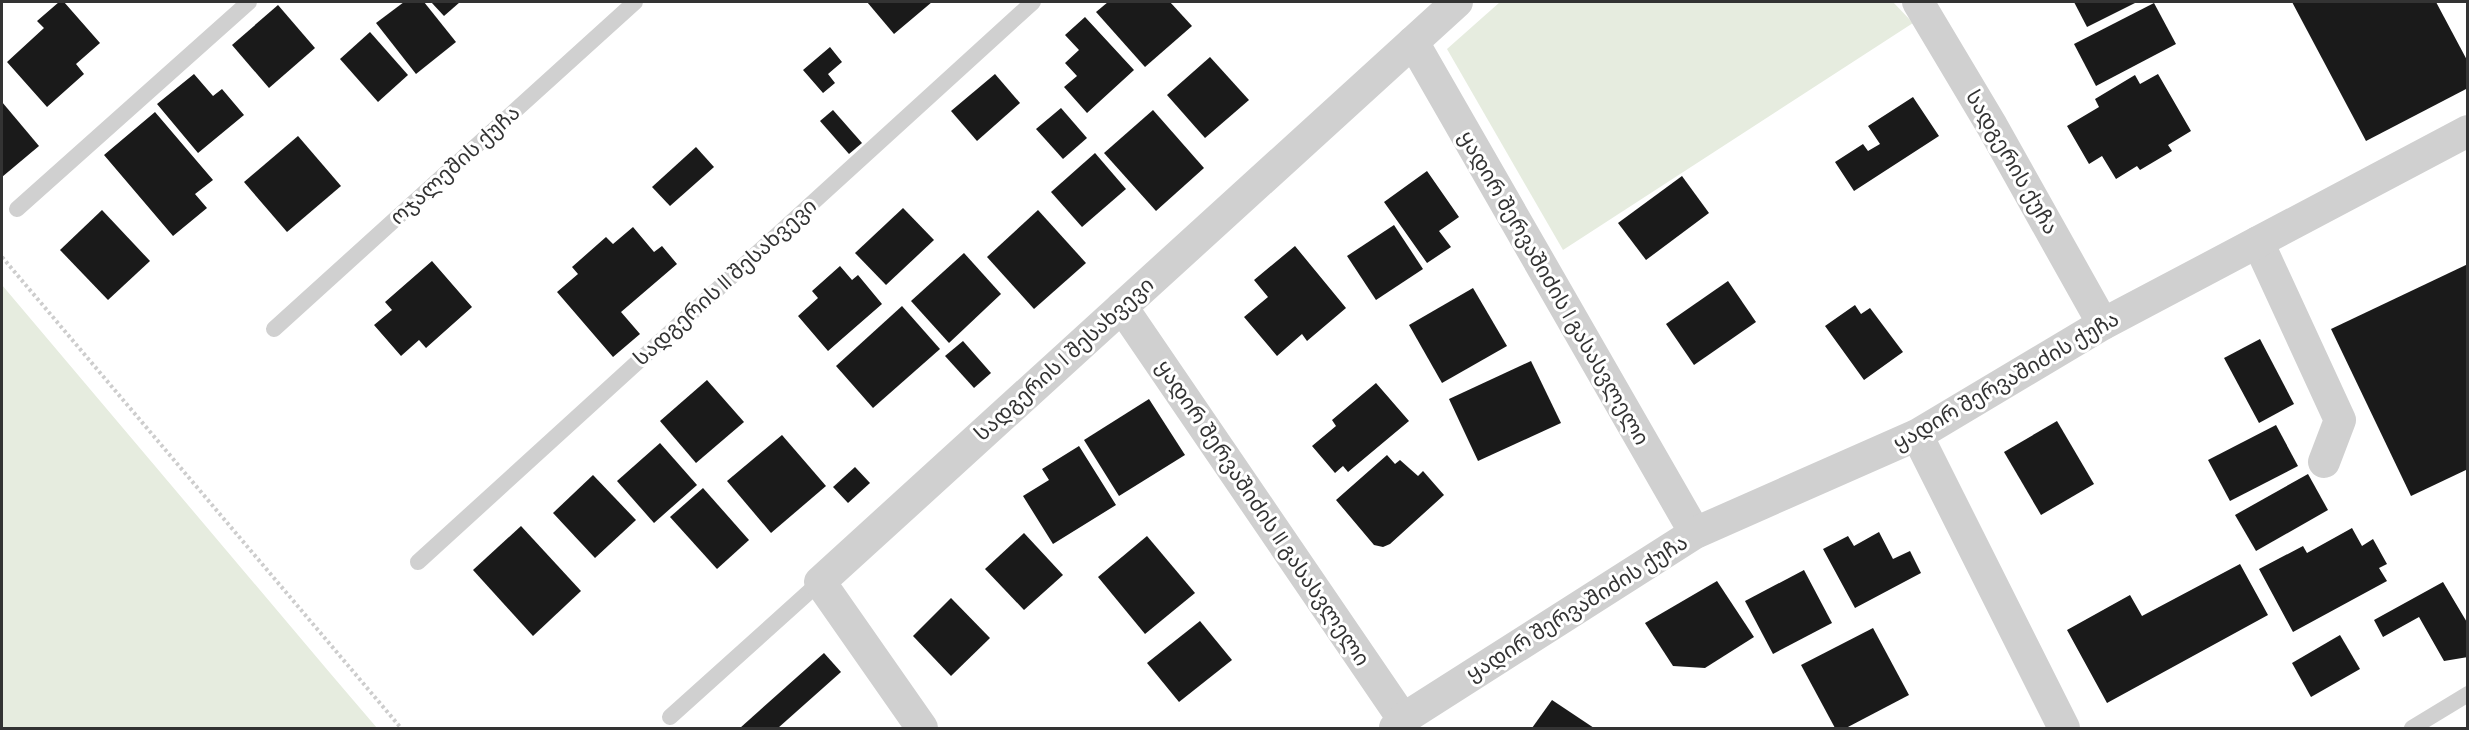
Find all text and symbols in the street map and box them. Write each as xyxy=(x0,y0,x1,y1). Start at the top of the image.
street label: სადგერის ქუჩა xyxy=(1960,85,2065,239)
street label: ოჯალეშის ქუჩა xyxy=(384,99,525,230)
street label: ყადირ შერვაშიძის I გასასვლელი xyxy=(1453,126,1656,450)
street label: სადგერის II შესახვევი xyxy=(627,192,822,371)
street label: სადგერის I შესახვევი xyxy=(968,271,1159,446)
street label: ყადირ შერვაშიძის ქუჩა xyxy=(1888,305,2123,456)
street label: ყადირ შერვაშიძის II გასასვლელი xyxy=(1151,355,1376,671)
street label: ყადირ შერვაშიძის ქუჩა xyxy=(1461,528,1693,687)

